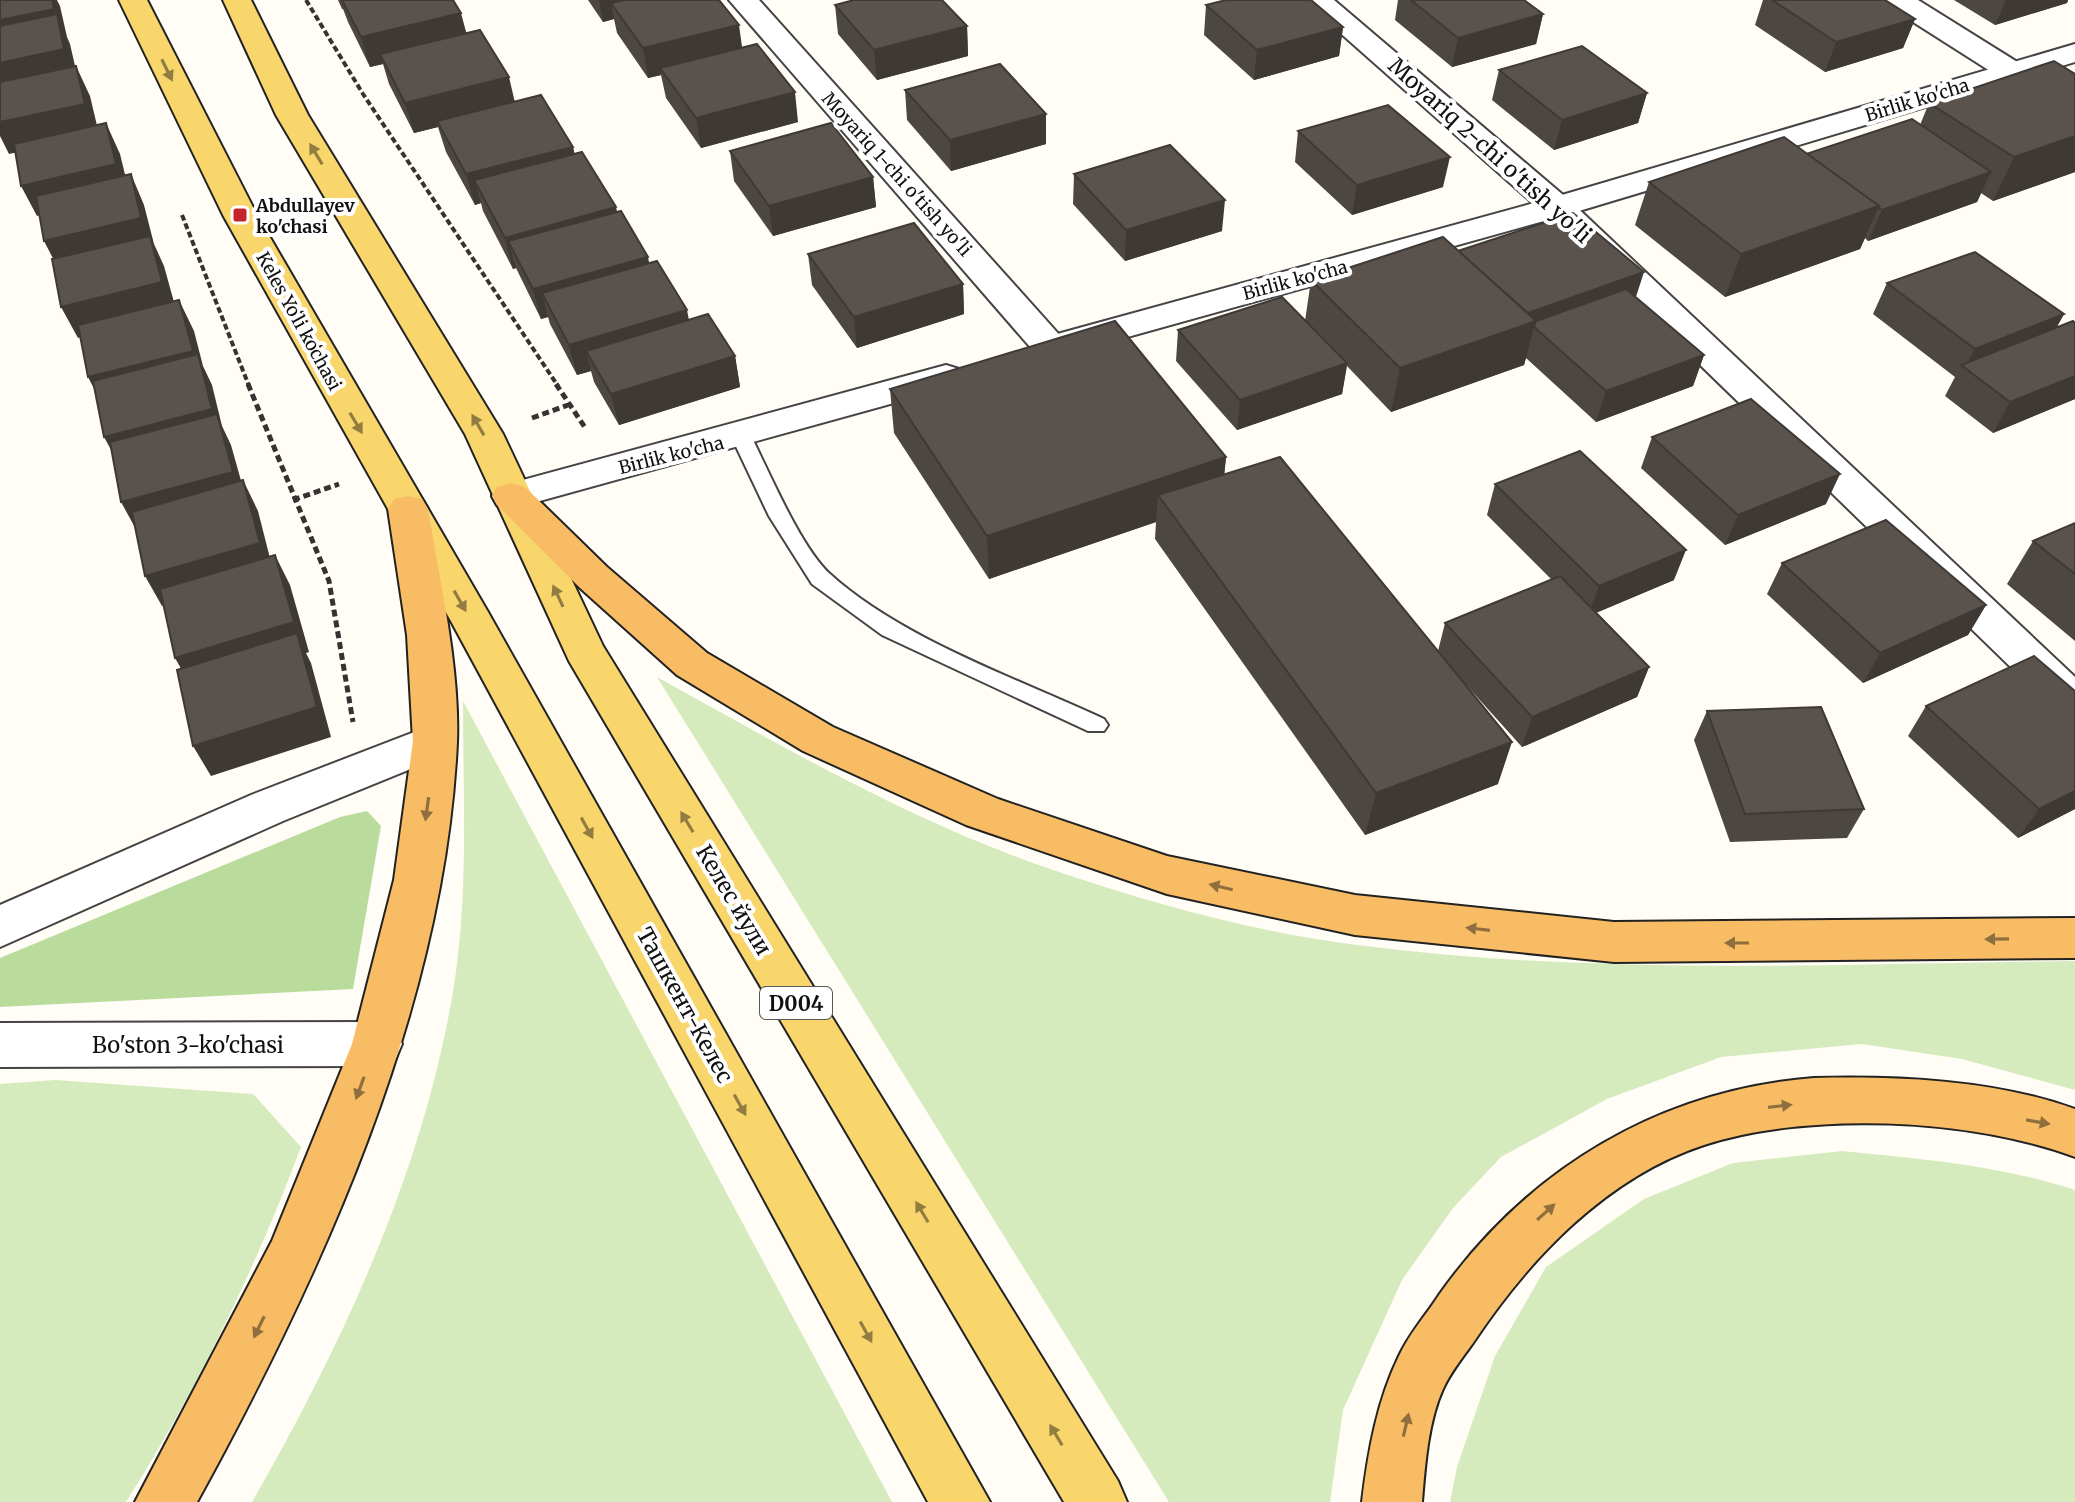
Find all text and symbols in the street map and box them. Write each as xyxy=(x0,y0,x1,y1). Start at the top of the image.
street label: Moyariq 2-chi o'tish yo'li xyxy=(1383,51,1597,249)
one-way arrow xyxy=(160,59,173,82)
street label: Birlik ko'cha xyxy=(1862,73,1972,127)
street label: Moyariq 1-chi o'tish yo'li xyxy=(817,87,977,261)
one-way arrow xyxy=(309,143,323,165)
place label: Abdullayev ko'chasi xyxy=(255,194,355,238)
marker: Abdullayev ko'chasi xyxy=(231,206,249,224)
street label: Keles Yoʻli koʻchasi xyxy=(251,248,347,394)
street label: Birlik ko'cha xyxy=(1240,255,1350,305)
one-way arrow xyxy=(349,412,363,434)
one-way arrow xyxy=(471,414,485,436)
street label: Birlik ko'cha xyxy=(616,431,726,479)
one-way arrow xyxy=(551,585,565,608)
one-way arrow xyxy=(453,590,467,612)
one-way arrow xyxy=(420,796,433,821)
one-way arrow xyxy=(680,811,694,833)
one-way arrow xyxy=(579,817,593,839)
street label: Келес йули xyxy=(690,840,778,960)
one-way arrow xyxy=(1209,880,1234,893)
street label: Ташкент-Келес xyxy=(631,922,739,1088)
one-way arrow xyxy=(1465,922,1490,935)
one-way arrow xyxy=(1984,933,2009,946)
one-way arrow xyxy=(1724,937,1749,949)
road number: D004 xyxy=(760,987,832,1019)
street label: Bo'ston 3-ko'chasi xyxy=(92,1031,284,1059)
one-way arrow xyxy=(353,1076,366,1100)
one-way arrow xyxy=(733,1093,747,1116)
one-way arrow xyxy=(1768,1099,1793,1112)
one-way arrow xyxy=(2025,1117,2050,1129)
one-way arrow xyxy=(915,1201,929,1223)
one-way arrow xyxy=(1537,1203,1556,1221)
one-way arrow xyxy=(252,1316,266,1339)
one-way arrow xyxy=(859,1321,873,1343)
one-way arrow xyxy=(1400,1413,1413,1438)
one-way arrow xyxy=(1050,1424,1064,1446)

